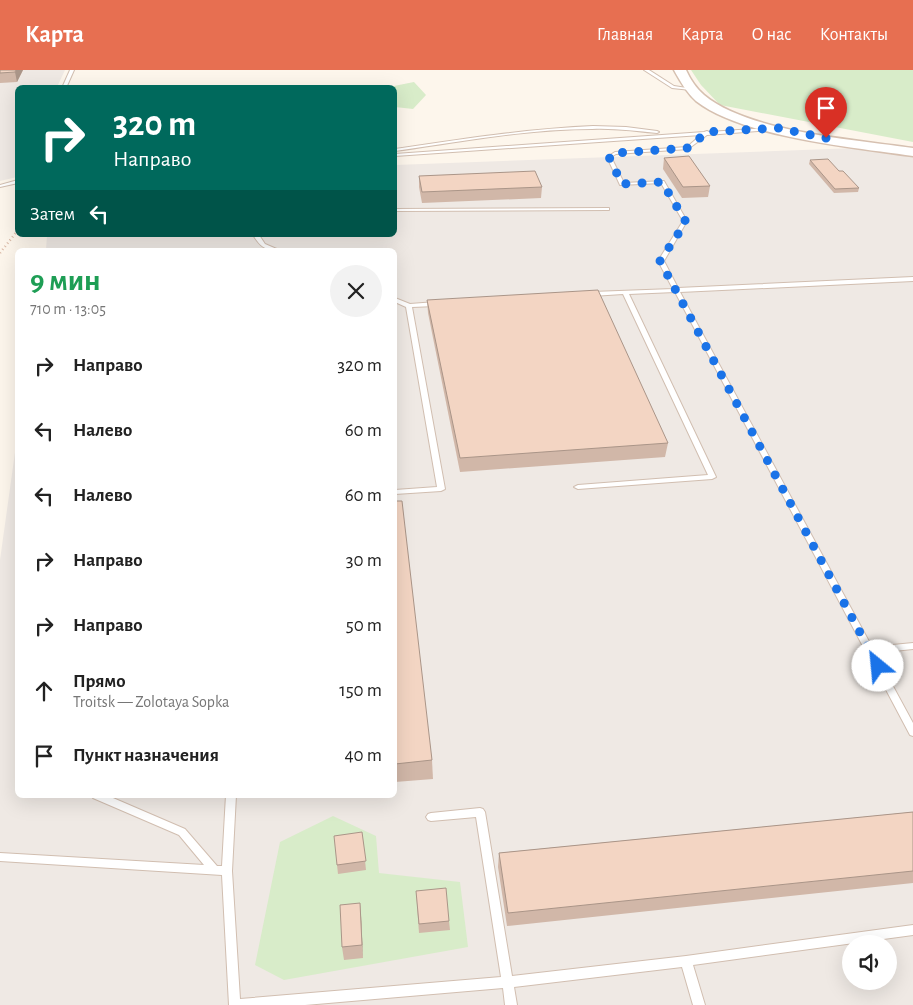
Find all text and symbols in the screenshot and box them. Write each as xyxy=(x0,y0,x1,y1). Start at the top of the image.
text: Карта xyxy=(25,23,84,47)
text: Главная xyxy=(597,26,653,44)
text: Карта xyxy=(681,26,723,44)
text: О нас xyxy=(751,26,792,44)
text: Контакты xyxy=(820,26,888,44)
pin xyxy=(805,87,847,138)
icon: arrive xyxy=(812,94,840,122)
icon: right xyxy=(30,105,95,170)
text: 320 m xyxy=(113,107,196,142)
text: Направо xyxy=(113,148,191,170)
icon: left xyxy=(85,200,113,228)
text: Затем xyxy=(30,205,75,224)
button: close xyxy=(330,265,382,317)
text: 9 мин xyxy=(30,266,101,296)
text: 710 m · 13:05 xyxy=(30,301,106,317)
icon: right xyxy=(30,352,58,380)
text: Направо xyxy=(73,356,143,375)
text: 320 m xyxy=(337,356,382,375)
icon: left xyxy=(30,417,58,445)
text: Налево xyxy=(73,421,132,440)
text: 60 m xyxy=(345,421,382,440)
icon: left xyxy=(30,482,58,510)
text: Налево xyxy=(73,486,132,505)
text: 60 m xyxy=(345,486,382,505)
icon: right xyxy=(30,547,58,575)
text: Направо xyxy=(73,551,143,570)
text: 30 m xyxy=(346,551,382,570)
icon: right xyxy=(30,612,58,640)
text: Направо xyxy=(73,616,143,635)
text: 50 m xyxy=(346,616,382,635)
position arrow xyxy=(851,639,903,691)
text: Прямо xyxy=(73,672,126,691)
icon: ahead xyxy=(30,677,58,705)
text: 150 m xyxy=(339,681,382,700)
text: Troitsk — Zolotaya Sopka xyxy=(73,694,229,710)
icon: arrive xyxy=(30,742,58,770)
text: Пункт назначения xyxy=(73,746,219,765)
text: 40 m xyxy=(344,746,382,765)
map controls xyxy=(842,935,897,990)
button: sound xyxy=(842,935,897,990)

